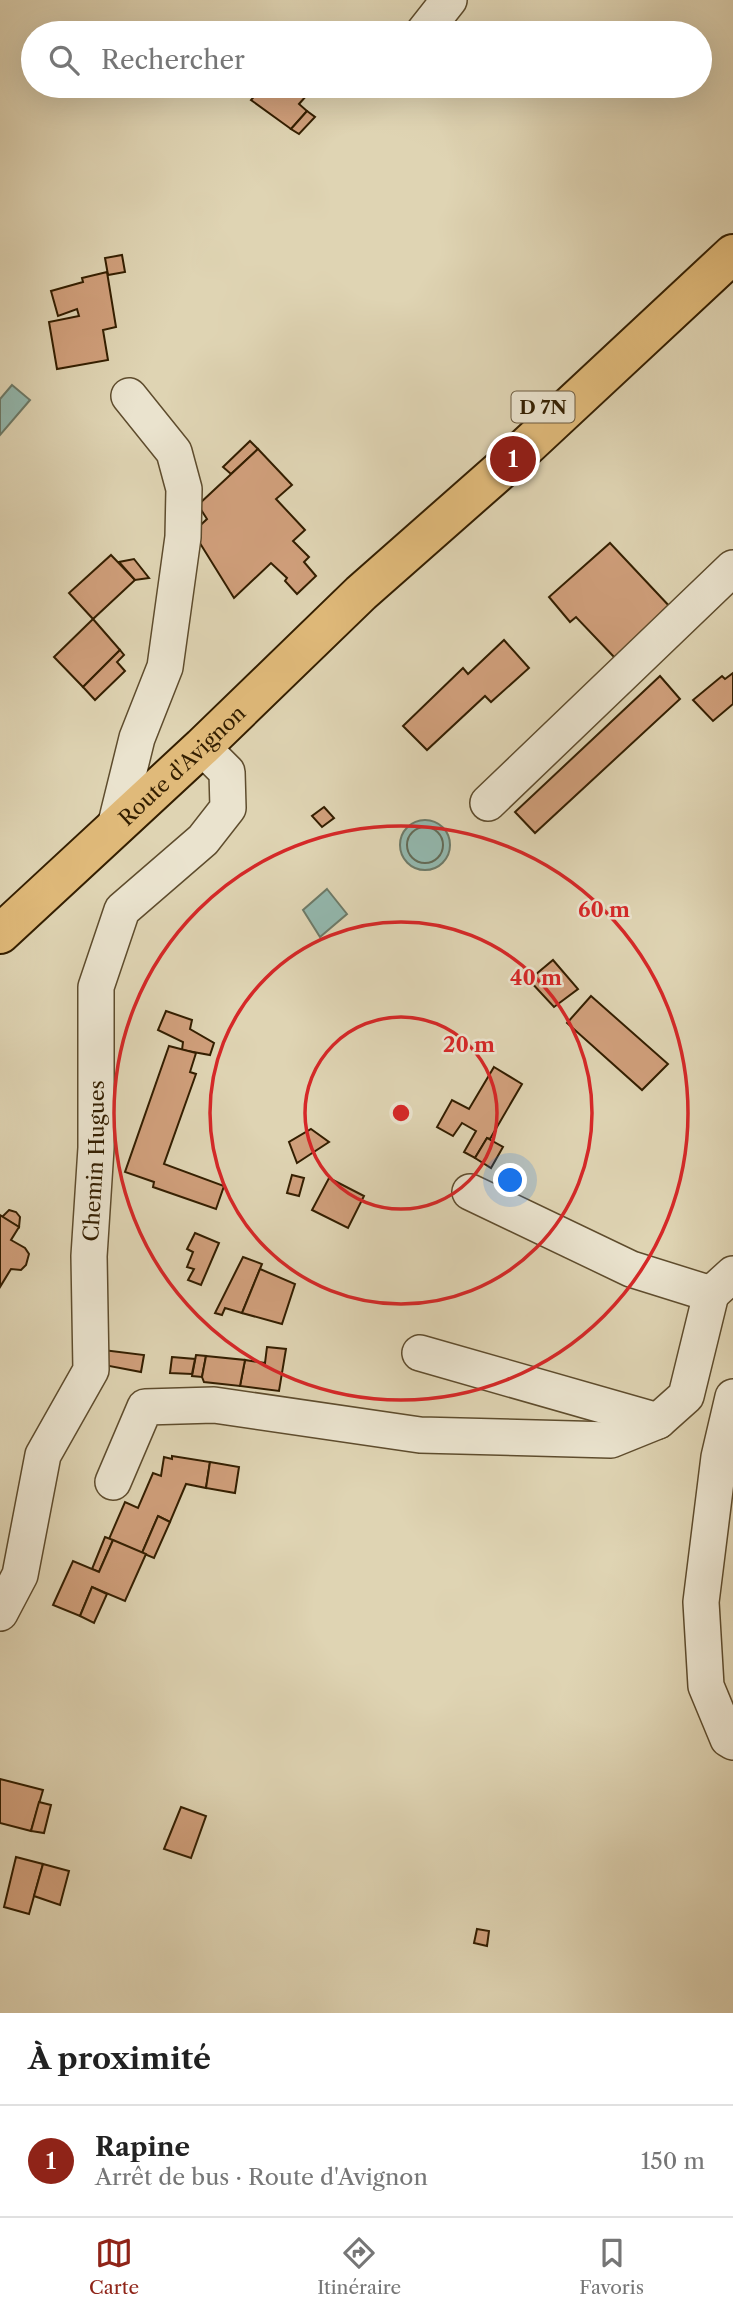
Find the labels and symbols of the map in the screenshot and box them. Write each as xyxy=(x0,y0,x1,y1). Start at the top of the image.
road number: D 7N xyxy=(512,392,574,422)
pin: 1 xyxy=(490,433,536,485)
street label: Route d'Avignon xyxy=(113,700,250,830)
text: 60 m xyxy=(578,897,630,922)
text: 40 m xyxy=(510,965,562,990)
text: 20 m xyxy=(443,1032,495,1057)
street label: Chemin Hugues xyxy=(77,1080,109,1242)
centre of rings xyxy=(389,1101,413,1125)
your location xyxy=(493,1163,527,1197)

